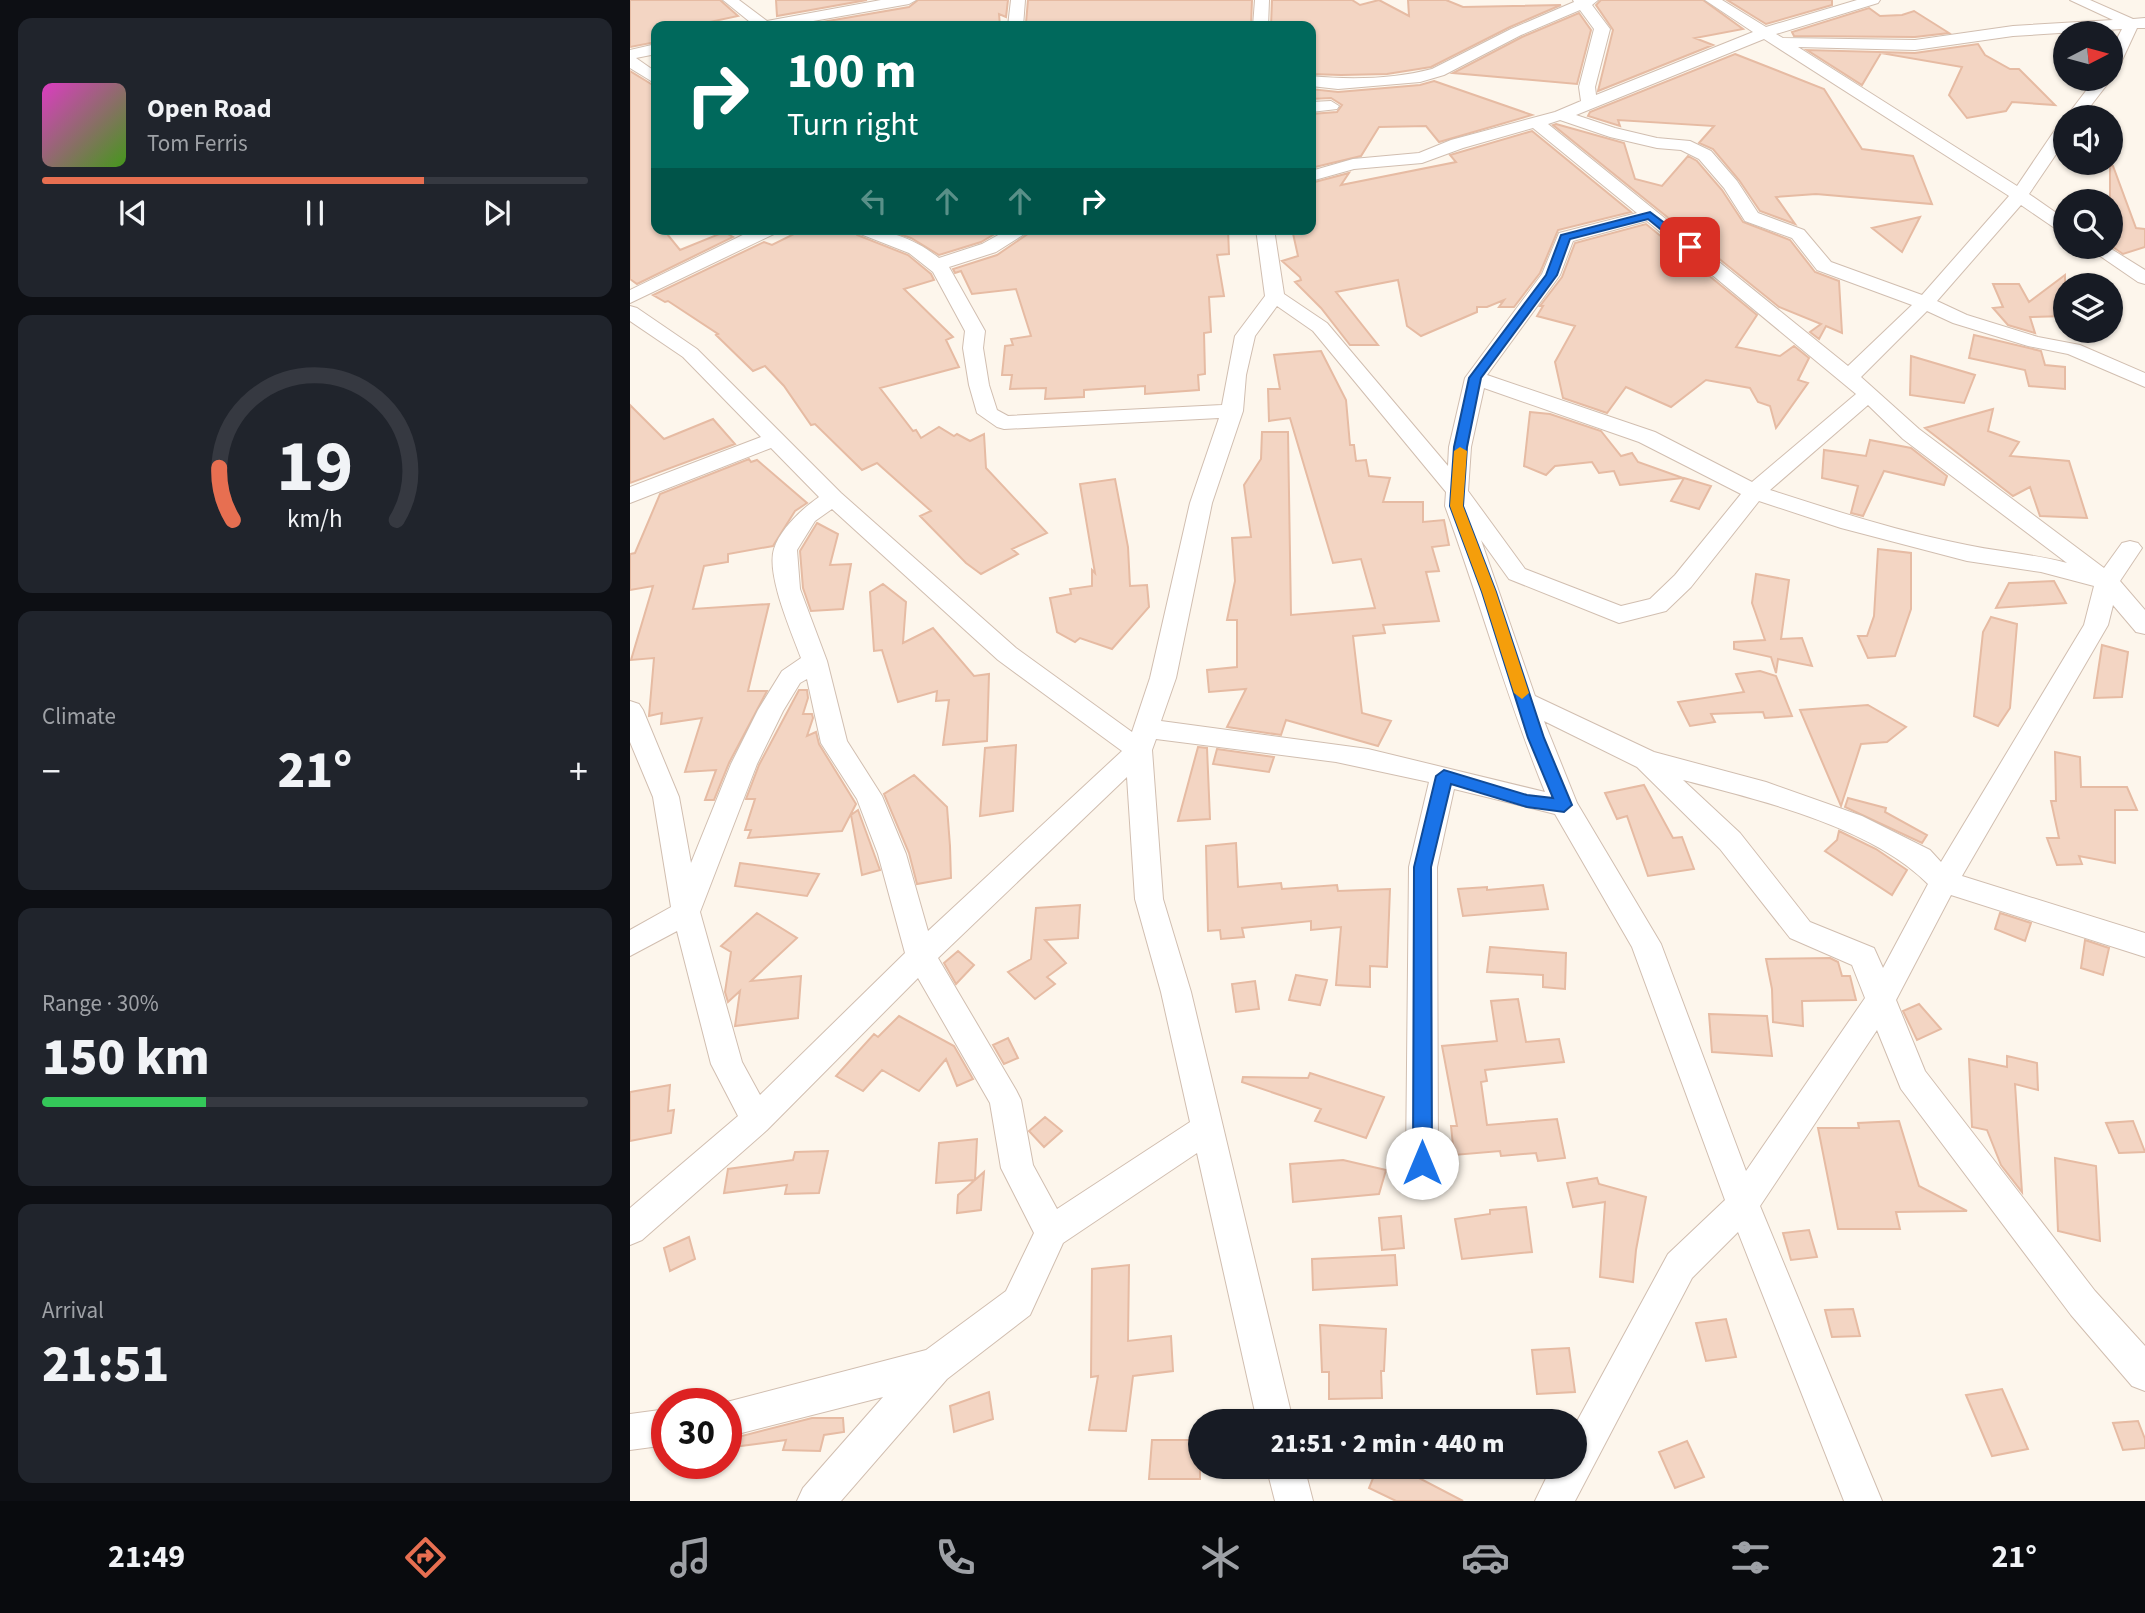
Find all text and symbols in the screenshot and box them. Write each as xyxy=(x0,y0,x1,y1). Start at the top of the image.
north arrow xyxy=(2053,21,2123,91)
map controls xyxy=(2053,21,2123,343)
text: 100 m xyxy=(787,37,916,107)
icon: right xyxy=(672,49,763,140)
text: Open Road xyxy=(147,90,272,127)
text: Turn right xyxy=(787,102,918,148)
button: sound xyxy=(2053,105,2123,175)
text: Tom Ferris xyxy=(147,127,248,160)
icon: left xyxy=(855,182,893,220)
icon: ahead xyxy=(928,182,966,220)
icon: ahead xyxy=(1001,182,1039,220)
icon: right xyxy=(1074,182,1112,220)
button: search xyxy=(2053,189,2123,259)
icon: previous xyxy=(114,194,152,232)
icon: pause xyxy=(296,194,334,232)
icon: next xyxy=(478,194,516,232)
pin xyxy=(1660,217,1720,277)
icon: arrive xyxy=(1671,228,1709,266)
button: layers xyxy=(2053,273,2123,343)
text: 19 xyxy=(277,415,353,519)
text: km/h xyxy=(287,501,343,537)
text: Climate xyxy=(42,700,116,733)
text: 21° xyxy=(278,734,352,808)
text: − xyxy=(42,745,61,799)
text: + xyxy=(569,745,588,799)
text: Range · 30% xyxy=(42,987,159,1020)
text: 150 km xyxy=(42,1021,210,1095)
position arrow xyxy=(1385,1126,1459,1200)
text: Arrival xyxy=(42,1294,104,1327)
text: 21:51 xyxy=(42,1328,169,1402)
speed limit sign: 30 xyxy=(651,1388,742,1479)
text: 21:51 · 2 min · 440 m xyxy=(1271,1425,1504,1462)
icon: directions xyxy=(401,1533,450,1582)
icon: music xyxy=(666,1533,715,1582)
icon: phone xyxy=(931,1533,980,1582)
icon: climate xyxy=(1196,1533,1245,1582)
icon: car xyxy=(1461,1533,1510,1582)
icon: filters xyxy=(1726,1533,1775,1582)
text: 21:49 xyxy=(108,1534,185,1580)
text: 21° xyxy=(1991,1534,2037,1580)

